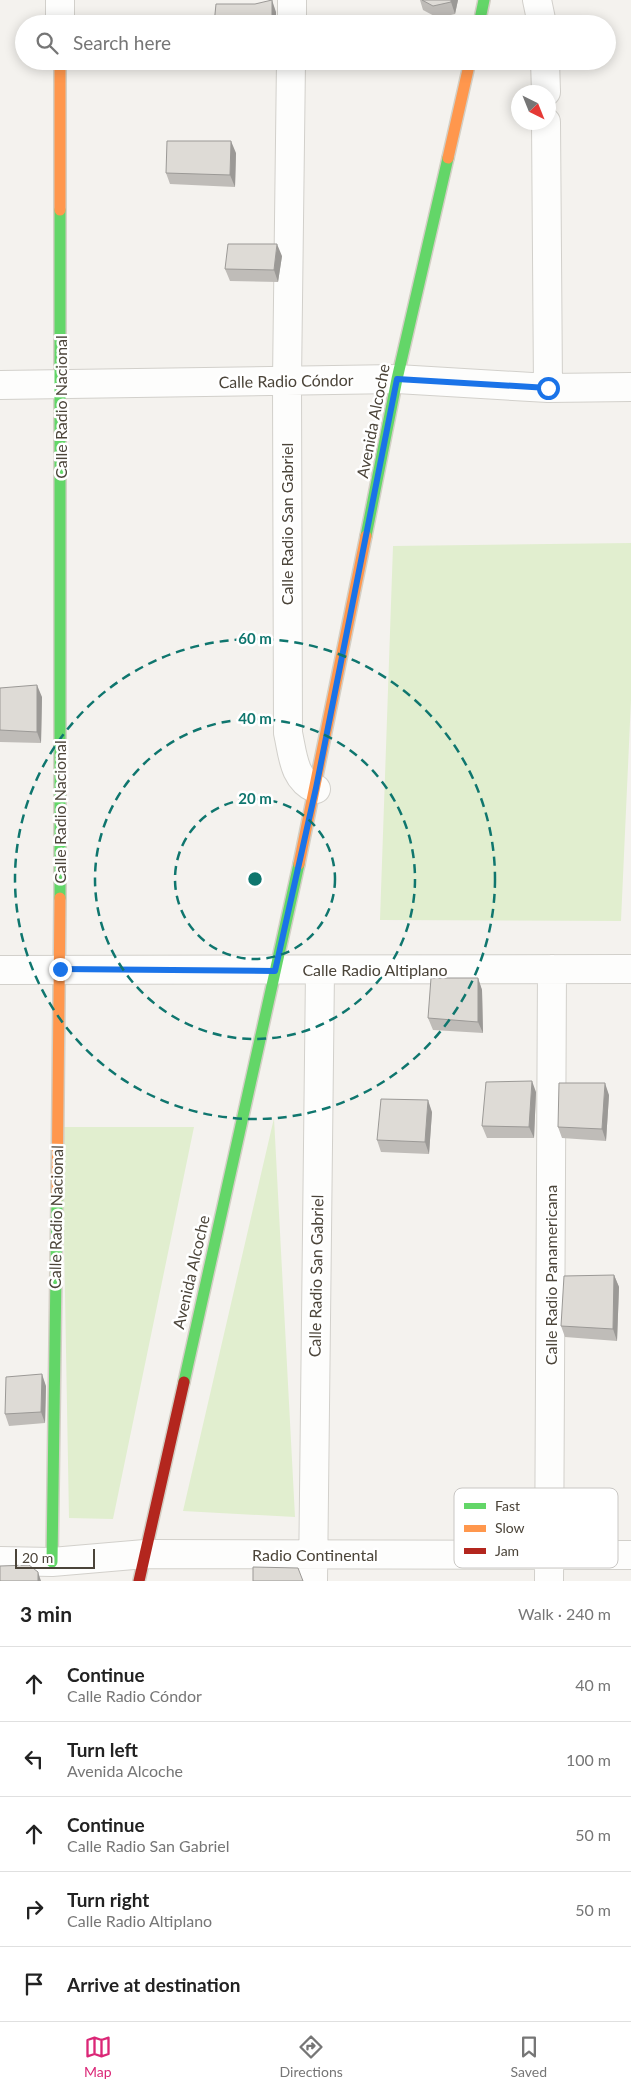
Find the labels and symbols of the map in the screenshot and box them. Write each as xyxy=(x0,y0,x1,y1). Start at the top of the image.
north arrow xyxy=(511,85,556,130)
street label: Calle Radio Nacional xyxy=(51,335,70,479)
street label: Avenida Alcoche xyxy=(352,362,393,480)
street label: Calle Radio Cóndor xyxy=(218,370,354,391)
route start xyxy=(537,377,560,400)
street label: Calle Radio San Gabriel xyxy=(277,443,296,605)
text: 60 m xyxy=(238,629,272,647)
text: 40 m xyxy=(238,709,272,727)
street label: Calle Radio Nacional xyxy=(50,740,69,884)
text: 20 m xyxy=(238,789,272,807)
centre of rings xyxy=(246,870,264,888)
route end xyxy=(49,958,72,981)
street label: Calle Radio Altiplano xyxy=(302,960,448,979)
street label: Calle Radio Nacional xyxy=(45,1145,66,1289)
street label: Calle Radio Panamericana xyxy=(541,1185,560,1365)
street label: Calle Radio San Gabriel xyxy=(305,1195,326,1357)
street label: Avenida Alcoche xyxy=(168,1213,213,1331)
legend xyxy=(454,1488,618,1568)
text: Fast xyxy=(495,1497,520,1514)
text: Slow xyxy=(495,1519,525,1536)
text: Jam xyxy=(495,1542,519,1559)
street label: Radio Continental xyxy=(252,1545,378,1564)
scale bar xyxy=(15,1546,95,1569)

